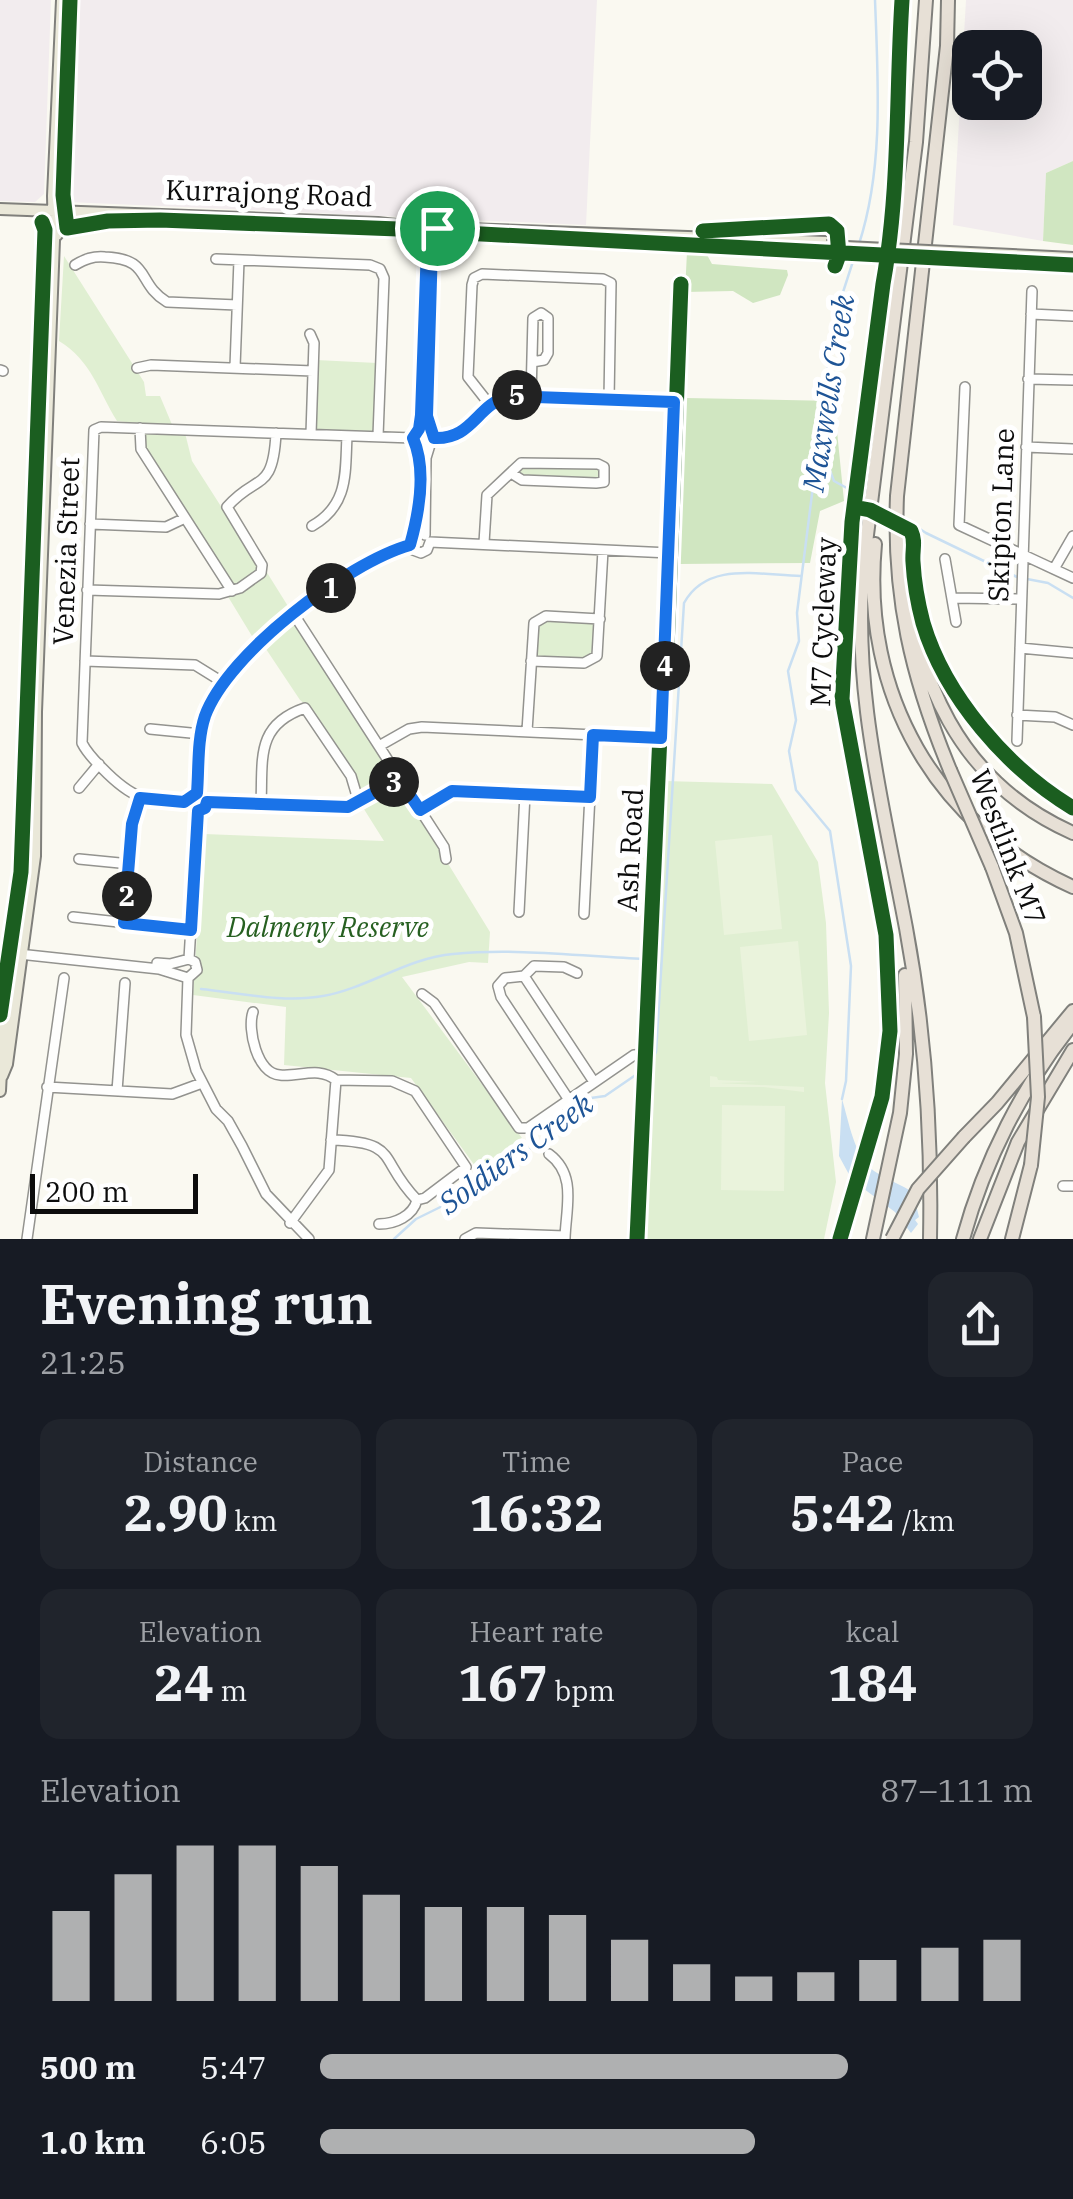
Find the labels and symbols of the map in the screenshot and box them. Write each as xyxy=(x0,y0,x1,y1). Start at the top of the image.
street label: Kurrajong Road xyxy=(165,170,373,215)
pin xyxy=(395,186,480,271)
water label: Maxwells Creek xyxy=(793,291,862,495)
pin: 5 xyxy=(492,370,542,420)
street label: Skipton Lane xyxy=(979,428,1022,602)
street label: Venezia Street xyxy=(44,456,87,646)
street label: M7 Cycleway xyxy=(801,536,844,708)
pin: 1 xyxy=(306,563,356,613)
pin: 4 xyxy=(640,641,690,691)
pin: 3 xyxy=(369,757,419,807)
street label: Westlink M7 xyxy=(962,764,1055,930)
street label: Ash Road xyxy=(608,787,651,913)
pin: 2 xyxy=(102,871,152,921)
park label: Dalmeny Reserve xyxy=(226,908,430,945)
water label: Soldiers Creek xyxy=(429,1083,600,1223)
scale bar xyxy=(30,1169,198,1214)

